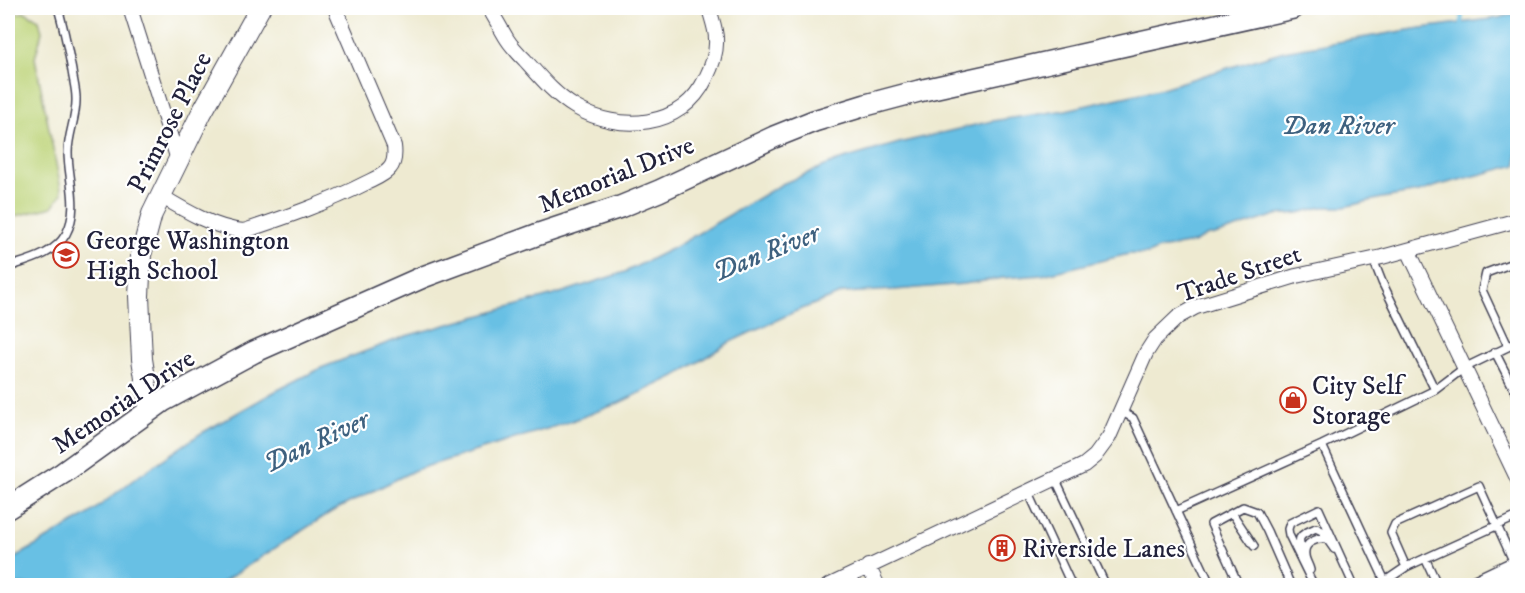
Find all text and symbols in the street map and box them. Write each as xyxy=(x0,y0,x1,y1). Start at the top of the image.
street label: Primrose Place xyxy=(121,47,220,199)
water label: Dan River xyxy=(1282,109,1396,143)
street label: Memorial Drive xyxy=(534,129,699,222)
water label: Dan River xyxy=(708,215,827,290)
place label: George Washington High School xyxy=(86,225,290,288)
street label: Trade Street xyxy=(1173,238,1306,311)
school or university icon: George Washington High School xyxy=(51,240,81,270)
street label: Memorial Drive xyxy=(46,342,201,462)
place label: City Self Storage xyxy=(1312,370,1406,433)
shop icon: City Self Storage xyxy=(1278,385,1308,415)
water label: Dan River xyxy=(258,402,377,481)
building icon: Riverside Lanes xyxy=(987,533,1017,563)
place label: Riverside Lanes xyxy=(1022,533,1185,566)

